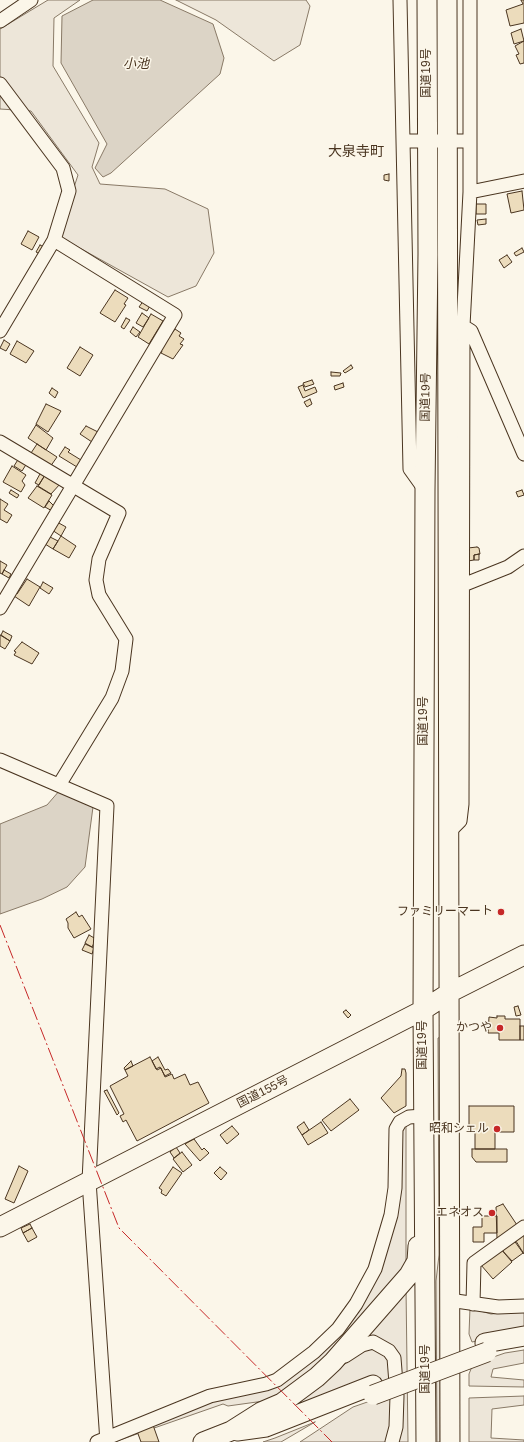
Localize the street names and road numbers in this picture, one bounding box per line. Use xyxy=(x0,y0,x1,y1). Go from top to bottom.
street label: 国道19号 xyxy=(420,48,434,98)
street label: 国道19号 xyxy=(418,372,434,422)
street label: 国道19号 xyxy=(417,696,431,746)
street label: 国道19号 xyxy=(416,1020,430,1070)
street label: 国道155号 xyxy=(235,1073,291,1111)
street label: 国道19号 xyxy=(419,1344,433,1394)

